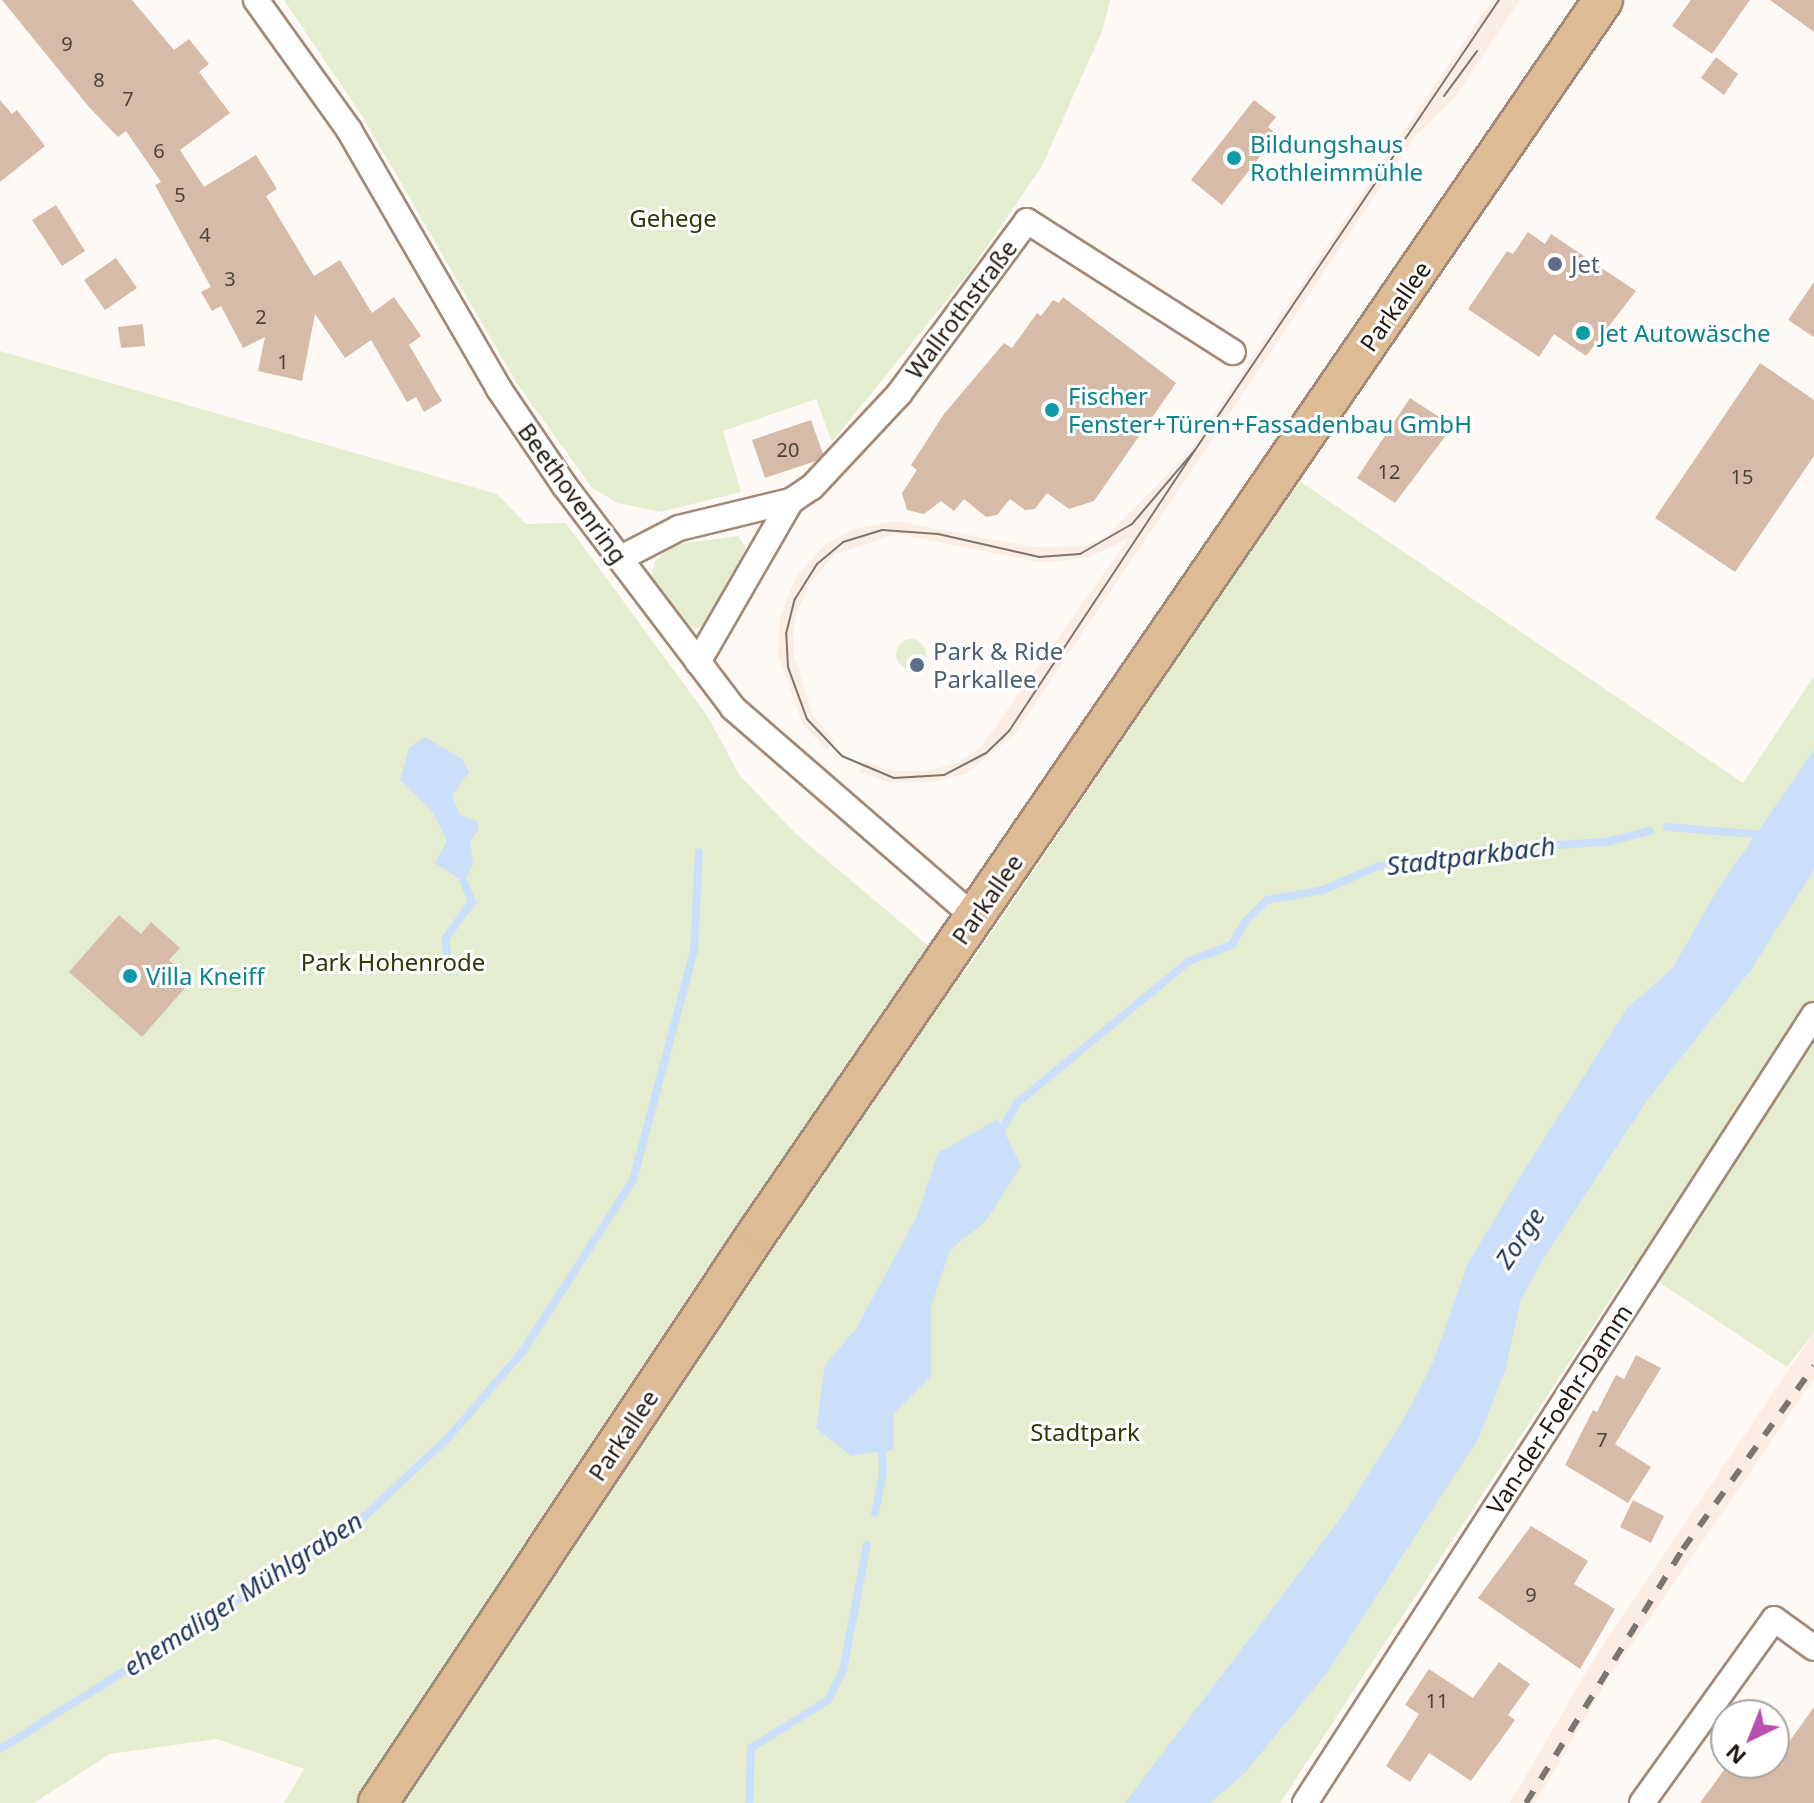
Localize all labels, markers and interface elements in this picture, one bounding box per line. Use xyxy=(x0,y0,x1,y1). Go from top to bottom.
house number: 9 xyxy=(61,31,73,55)
house number: 8 xyxy=(93,67,105,91)
house number: 7 xyxy=(122,86,134,110)
place label: Bildungshaus Rothleimmühle xyxy=(1250,130,1423,186)
house number: 6 xyxy=(153,138,165,162)
marker: Bildungshaus Rothleimmühle xyxy=(1225,149,1243,167)
house number: 5 xyxy=(174,182,186,206)
park label: Gehege xyxy=(629,204,717,232)
house number: 4 xyxy=(199,222,211,246)
street label: Wallrothstraße xyxy=(899,234,1023,384)
place label: Jet xyxy=(1571,250,1600,278)
street label: Parkallee xyxy=(1353,255,1437,357)
marker: Jet xyxy=(1546,255,1564,273)
house number: 3 xyxy=(224,266,236,290)
house number: 2 xyxy=(255,304,267,328)
place label: Jet Autowäsche xyxy=(1599,319,1771,347)
marker: Jet Autowäsche xyxy=(1574,324,1592,342)
house number: 1 xyxy=(277,349,289,373)
place label: Fischer Fenster+Türen+Fassadenbau GmbH xyxy=(1068,382,1472,438)
marker: Fischer Fenster+Türen+Fassadenbau GmbH xyxy=(1043,401,1061,419)
street label: Beethovenring xyxy=(512,417,634,569)
house number: 20 xyxy=(777,437,799,461)
house number: 12 xyxy=(1378,459,1400,483)
house number: 15 xyxy=(1731,464,1753,488)
place label: Park & Ride Parkallee xyxy=(933,637,1063,693)
marker: Park & Ride Parkallee xyxy=(908,656,926,674)
water label: Stadtparkbach xyxy=(1385,830,1557,882)
street label: Parkallee xyxy=(945,848,1029,950)
park label: Park Hohenrode xyxy=(301,948,485,976)
place label: Villa Kneiff xyxy=(146,962,265,990)
marker: Villa Kneiff xyxy=(121,967,139,985)
water label: Zorge xyxy=(1488,1202,1552,1274)
street label: Van-der-Foehr-Damm xyxy=(1480,1299,1638,1519)
street label: Parkallee xyxy=(582,1384,664,1486)
park label: Stadtpark xyxy=(1030,1418,1140,1446)
house number: 7 xyxy=(1596,1427,1608,1451)
water label: ehemaliger Mühlgraben xyxy=(118,1505,368,1683)
house number: 9 xyxy=(1525,1582,1537,1606)
house number: 11 xyxy=(1426,1688,1448,1712)
north arrow xyxy=(1710,1699,1790,1779)
text: N xyxy=(1718,1738,1752,1772)

